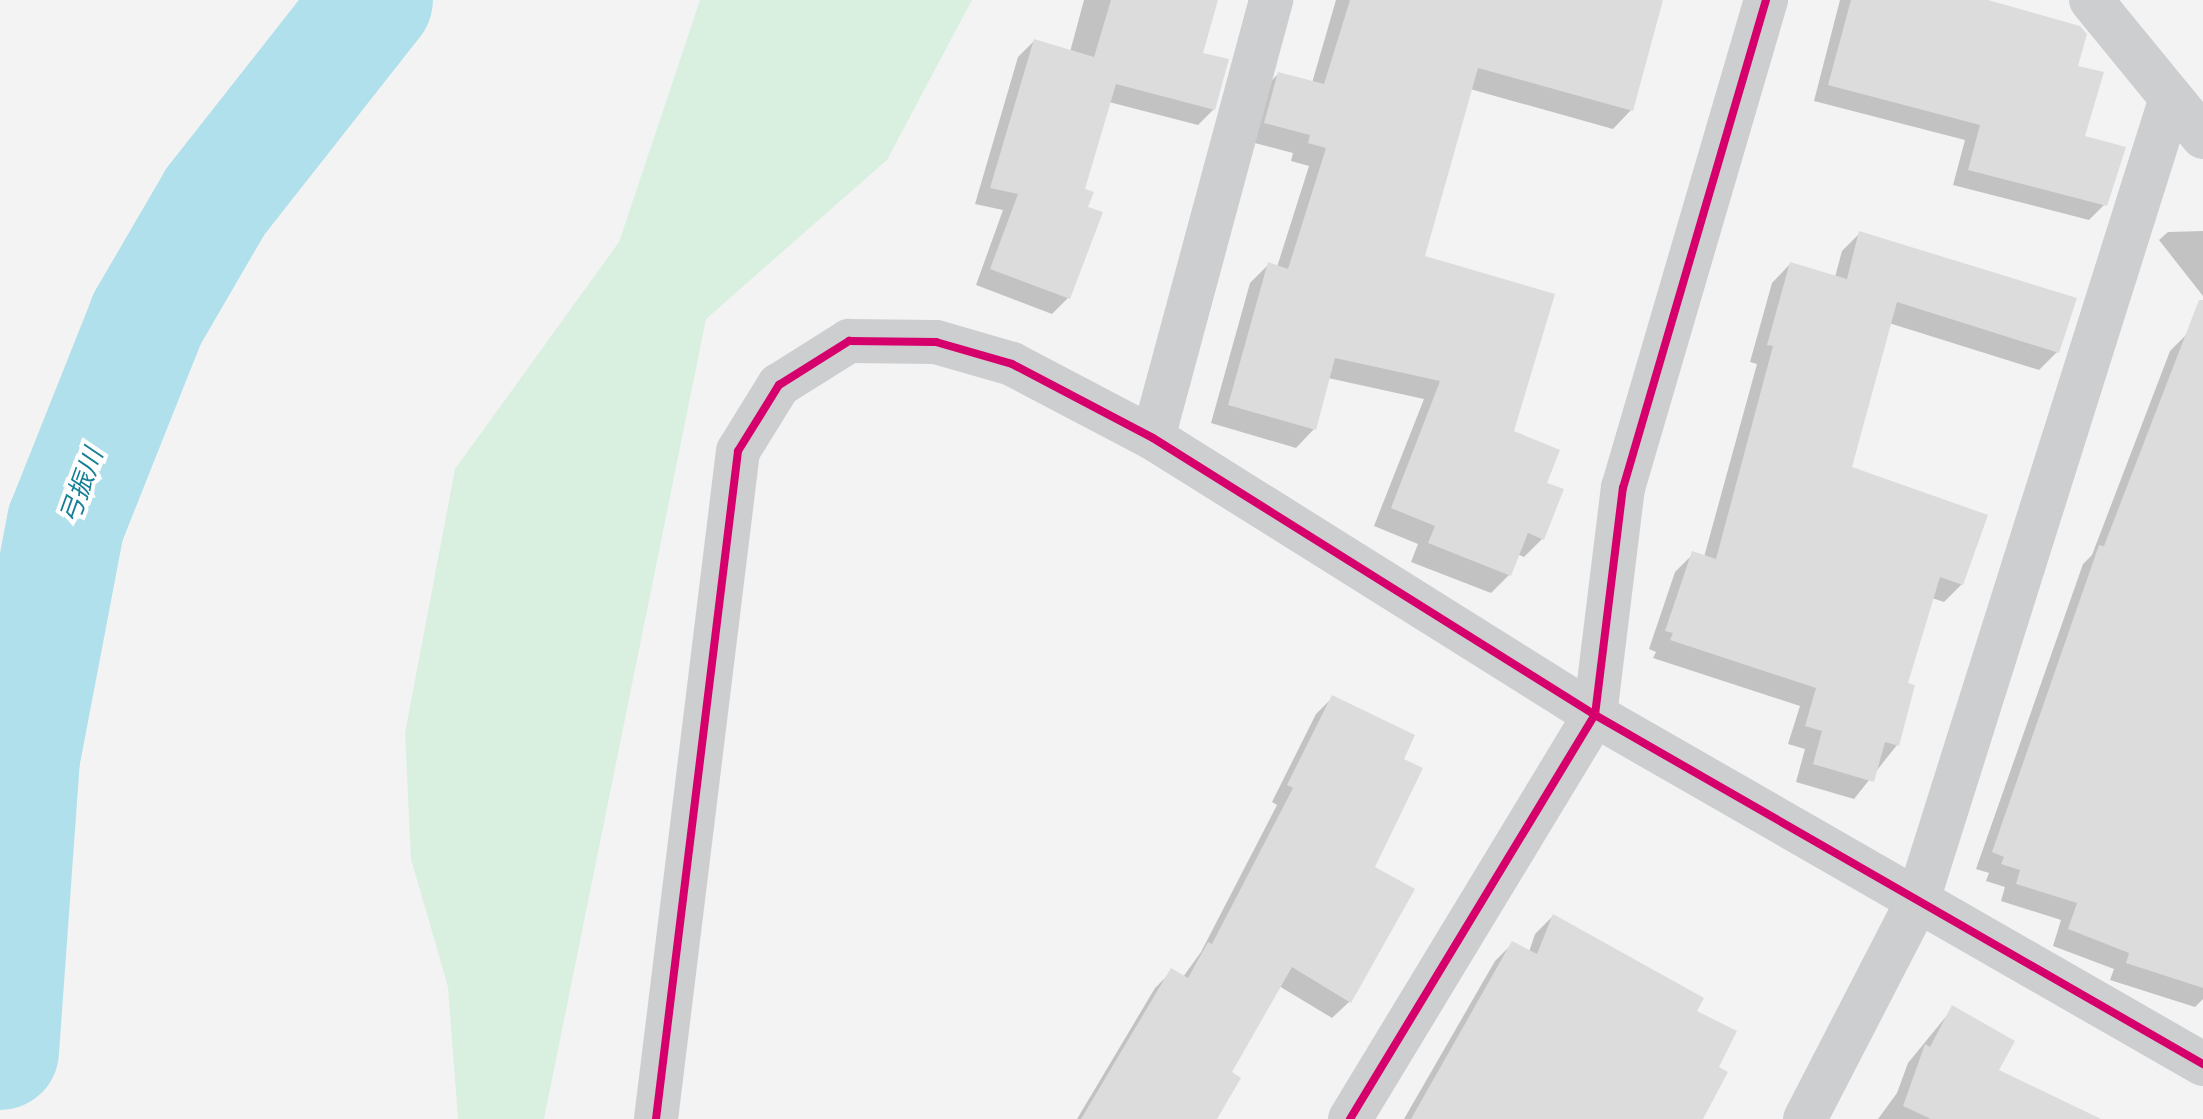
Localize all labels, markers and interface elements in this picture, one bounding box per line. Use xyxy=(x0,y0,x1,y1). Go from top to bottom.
water label: 弓振川 xyxy=(53,444,109,528)

